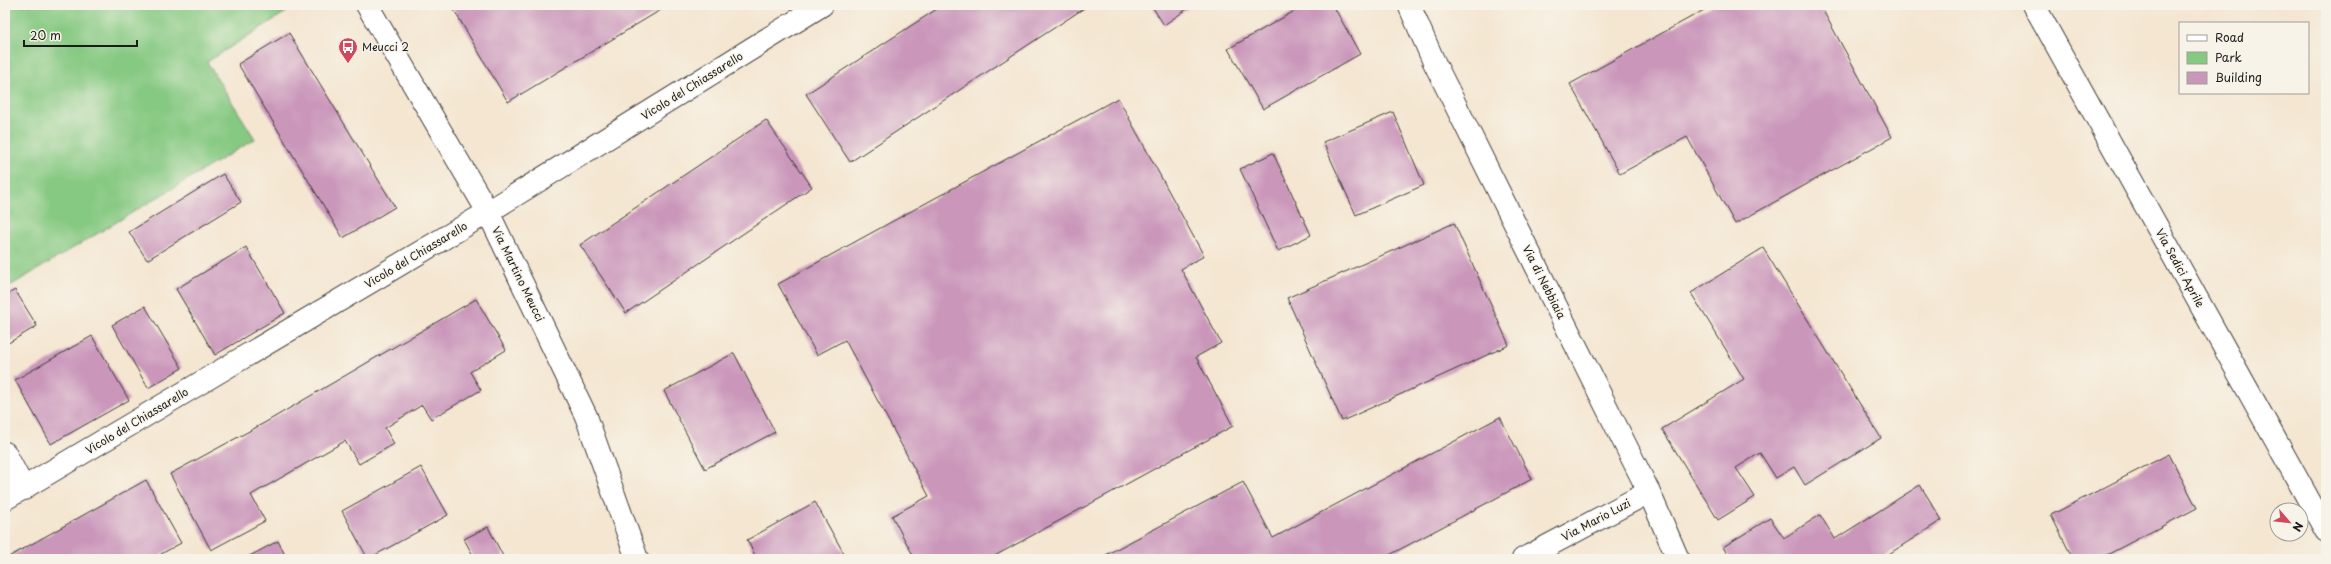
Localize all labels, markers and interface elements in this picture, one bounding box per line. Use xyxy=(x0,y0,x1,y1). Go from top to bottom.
scale bar xyxy=(24,22,137,48)
legend xyxy=(2179,22,2309,94)
text: 20 m xyxy=(30,26,61,44)
text: Road xyxy=(2215,28,2244,46)
bus stop icon: Meucci 2 xyxy=(337,36,359,64)
place label: Meucci 2 xyxy=(362,38,409,55)
street label: Vicolo del Chiassarello xyxy=(637,47,746,124)
text: Park xyxy=(2215,48,2242,66)
text: Building xyxy=(2215,68,2262,86)
street label: Vicolo del Chiassarello xyxy=(361,217,470,292)
street label: Via Martino Meucci xyxy=(488,223,549,324)
street label: Via Sedici Aprile xyxy=(2152,225,2209,310)
street label: Via di Nebbiaia xyxy=(1518,242,1570,322)
street label: Vicolo del Chiassarello xyxy=(82,383,191,458)
street label: Via Mario Luzi xyxy=(1558,494,1633,545)
north arrow xyxy=(2269,502,2309,542)
text: N xyxy=(2289,519,2308,535)

